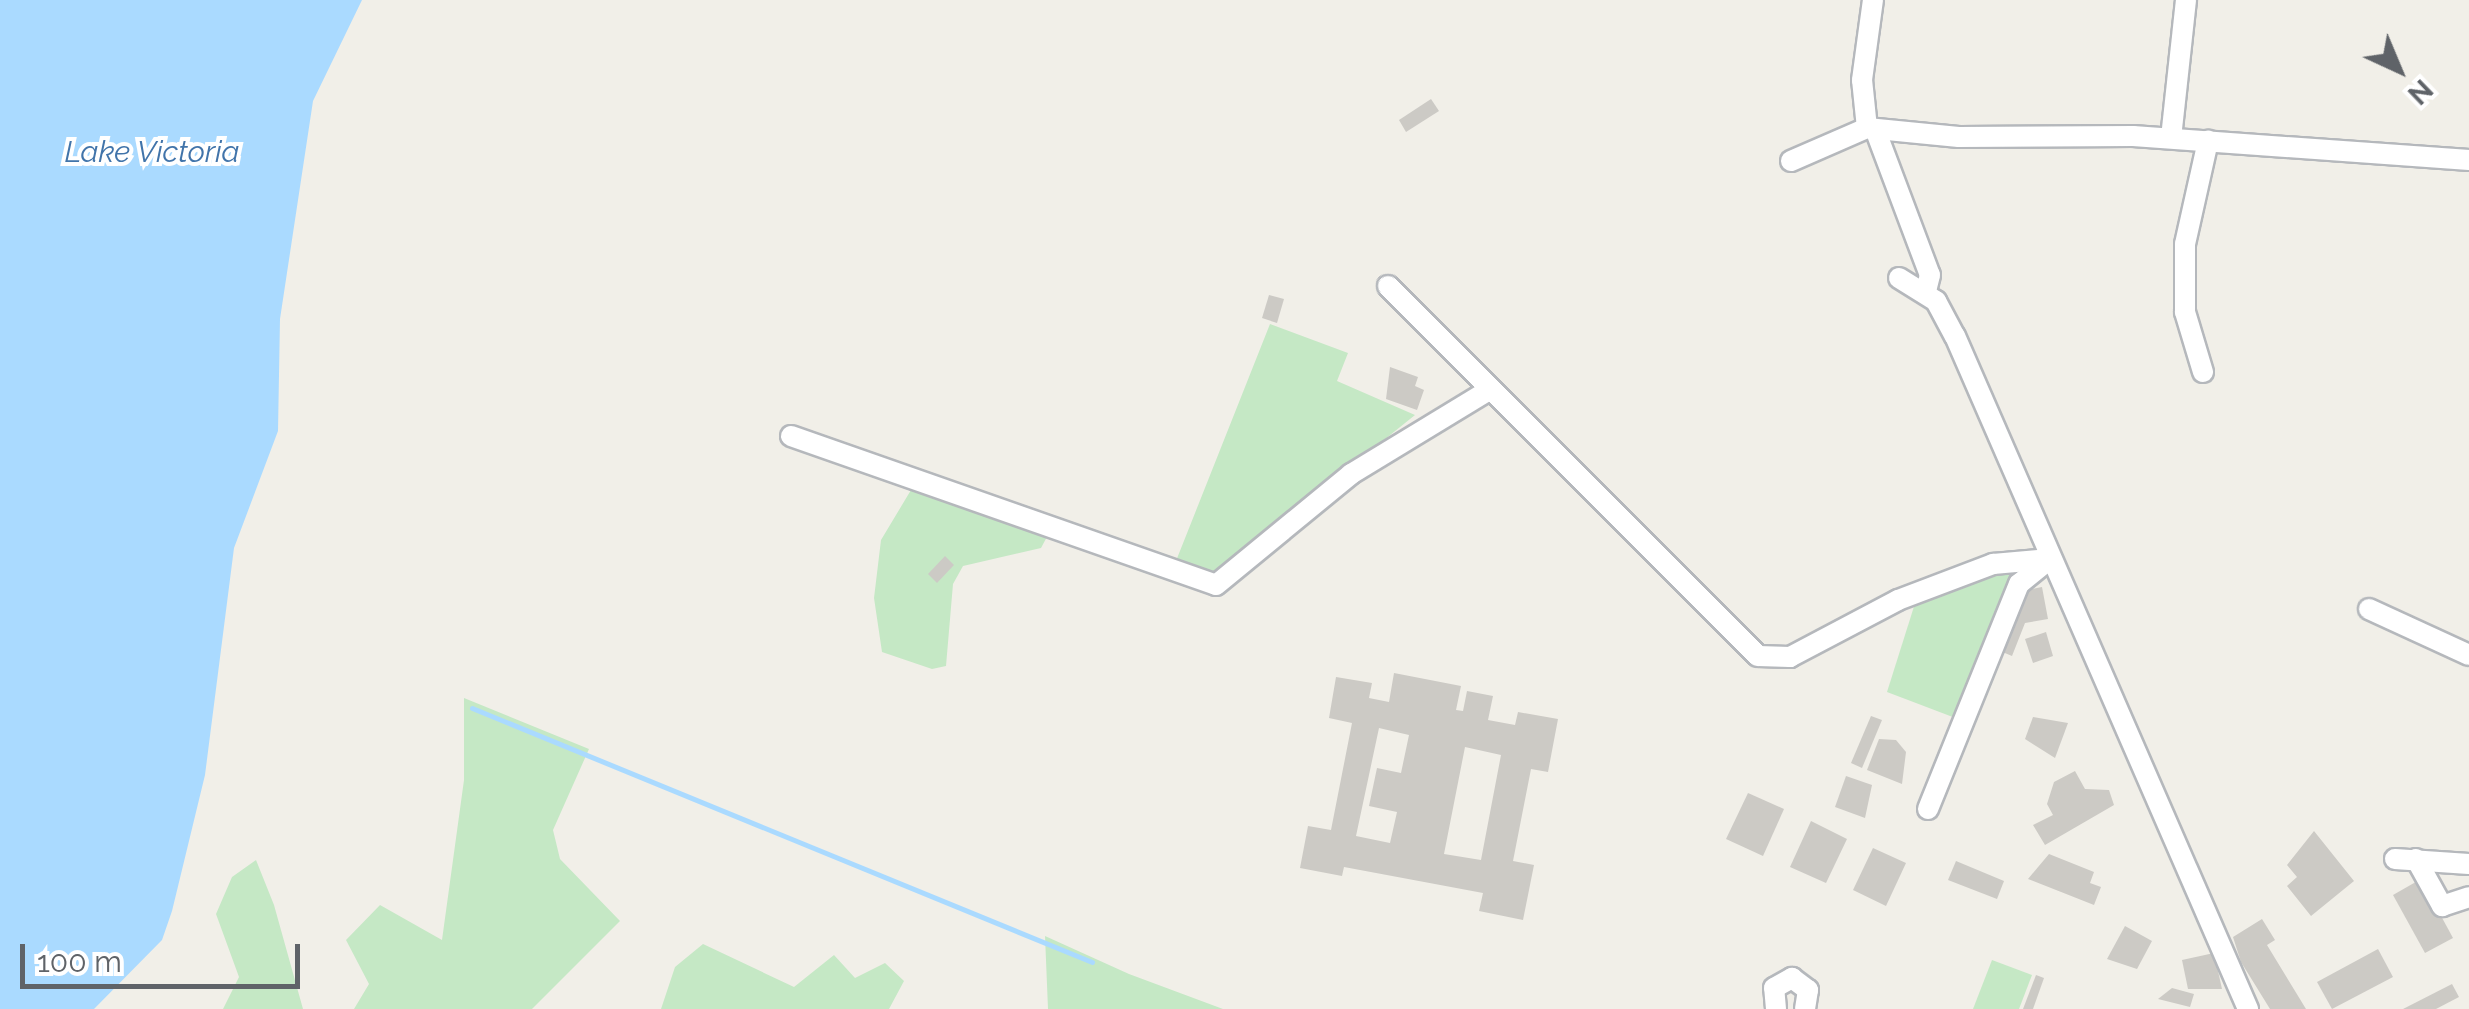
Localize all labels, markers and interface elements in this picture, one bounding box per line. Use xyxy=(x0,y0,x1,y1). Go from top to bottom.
north arrow xyxy=(2349,20,2449,120)
text: N xyxy=(2401,73,2439,111)
water label: Lake Victoria xyxy=(64,134,240,170)
scale bar xyxy=(25,924,305,986)
text: 100 m xyxy=(37,944,122,979)

